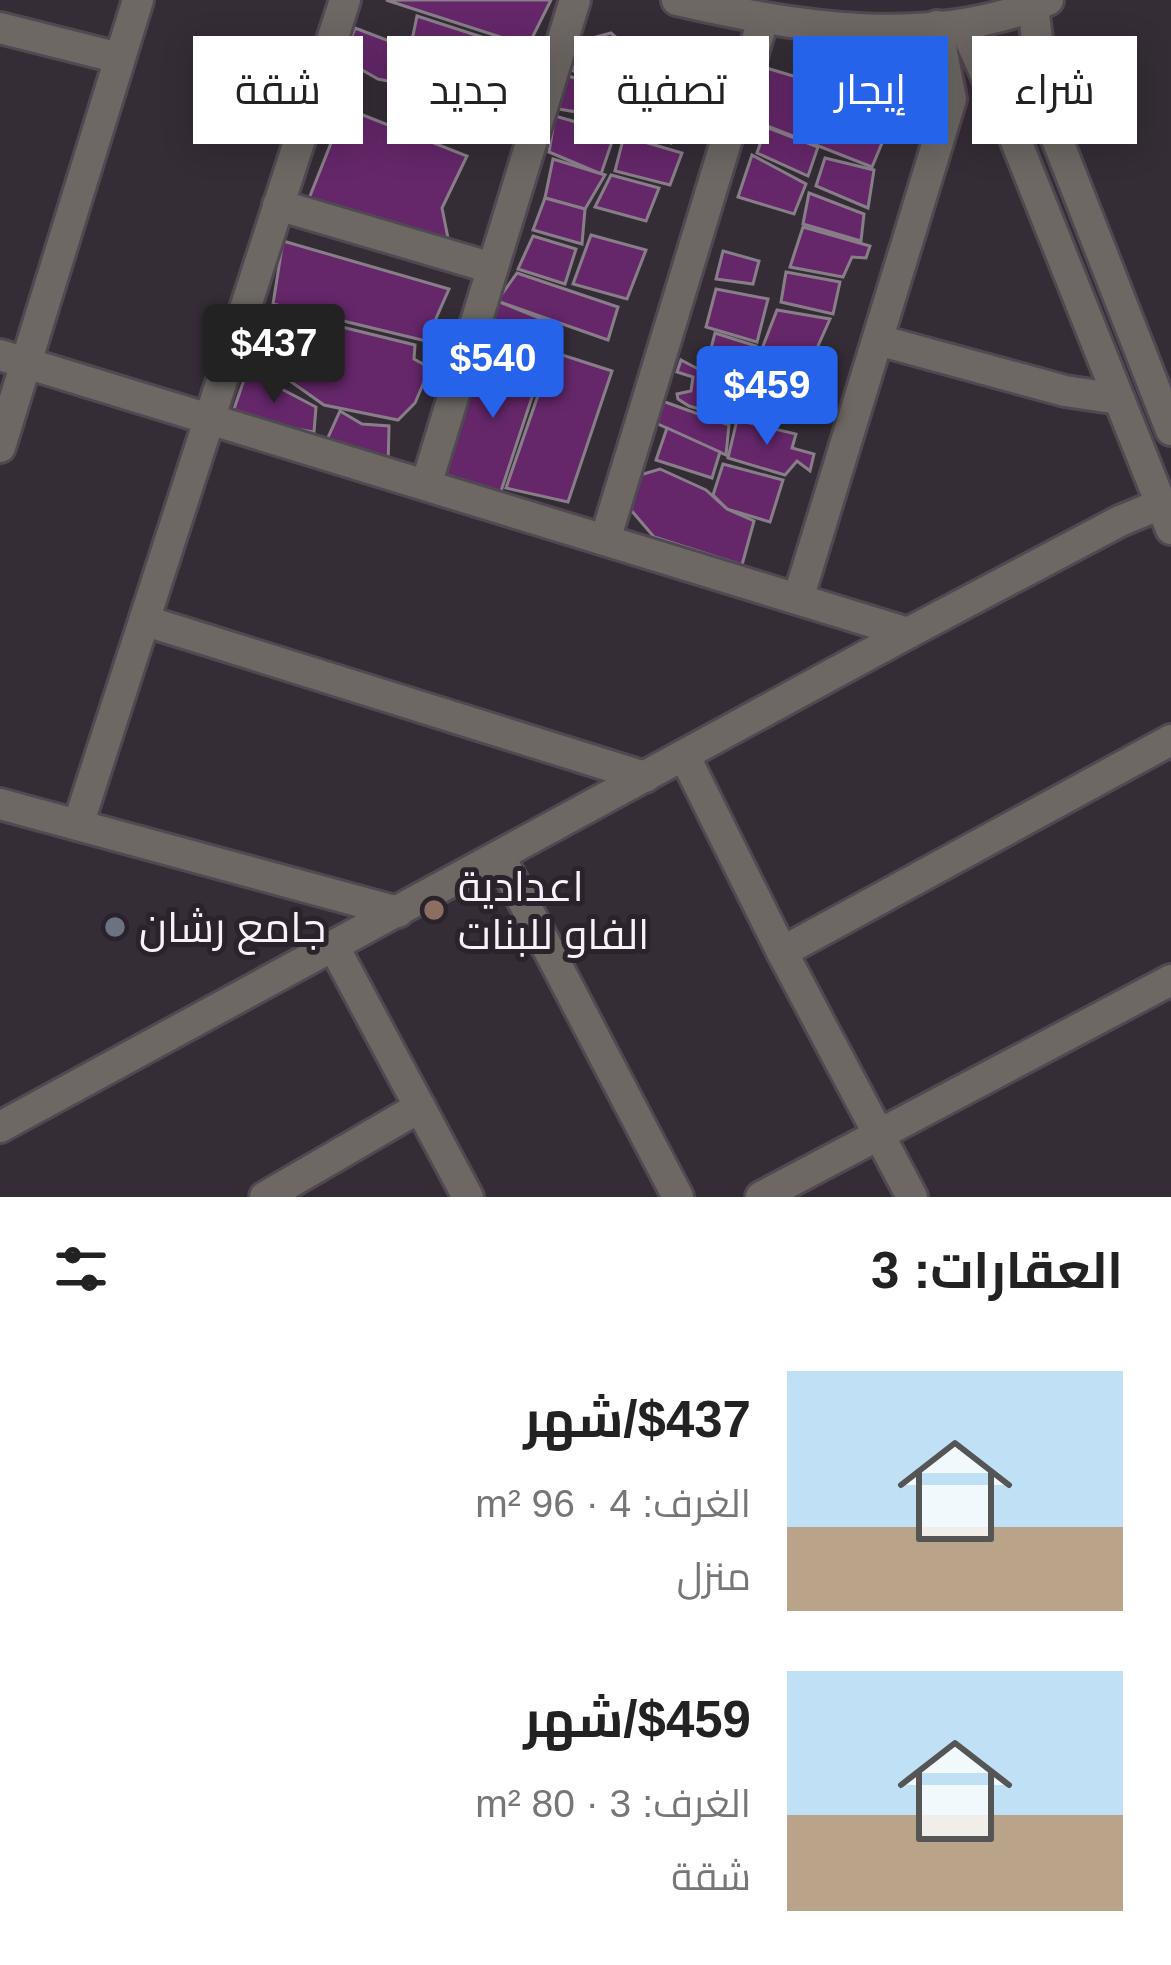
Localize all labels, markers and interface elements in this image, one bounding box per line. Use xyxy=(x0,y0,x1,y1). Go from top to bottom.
chip: شقة xyxy=(193,36,363,144)
chip: جديد xyxy=(387,36,550,144)
chip: تصفية xyxy=(574,36,769,144)
chip: إيجار xyxy=(793,36,948,144)
chip: شراء xyxy=(972,36,1137,144)
pin: $437 xyxy=(203,304,345,406)
pin: $540 xyxy=(422,319,564,421)
text: $437 xyxy=(231,321,317,364)
text: $540 xyxy=(450,336,536,379)
pin: $459 xyxy=(696,346,838,448)
text: $459 xyxy=(724,363,810,406)
place label: اعدادية الفاو للبنات xyxy=(458,863,649,958)
marker: اعدادية الفاو للبنات xyxy=(421,897,447,923)
place label: جامع رشان xyxy=(139,904,326,955)
marker: جامع رشان xyxy=(102,914,128,940)
icon: filters xyxy=(48,1236,114,1302)
text: العقارات: 3 xyxy=(871,1242,1123,1299)
text: $437/شهر xyxy=(524,1391,751,1448)
icon: home xyxy=(883,1419,1027,1563)
text: الغرف: 4 · 96 m² xyxy=(475,1482,751,1525)
text: منزل xyxy=(677,1555,751,1598)
text: $459/شهر xyxy=(524,1691,751,1748)
icon: home xyxy=(883,1719,1027,1863)
text: الغرف: 3 · 80 m² xyxy=(475,1782,751,1825)
text: شقة xyxy=(671,1855,751,1898)

